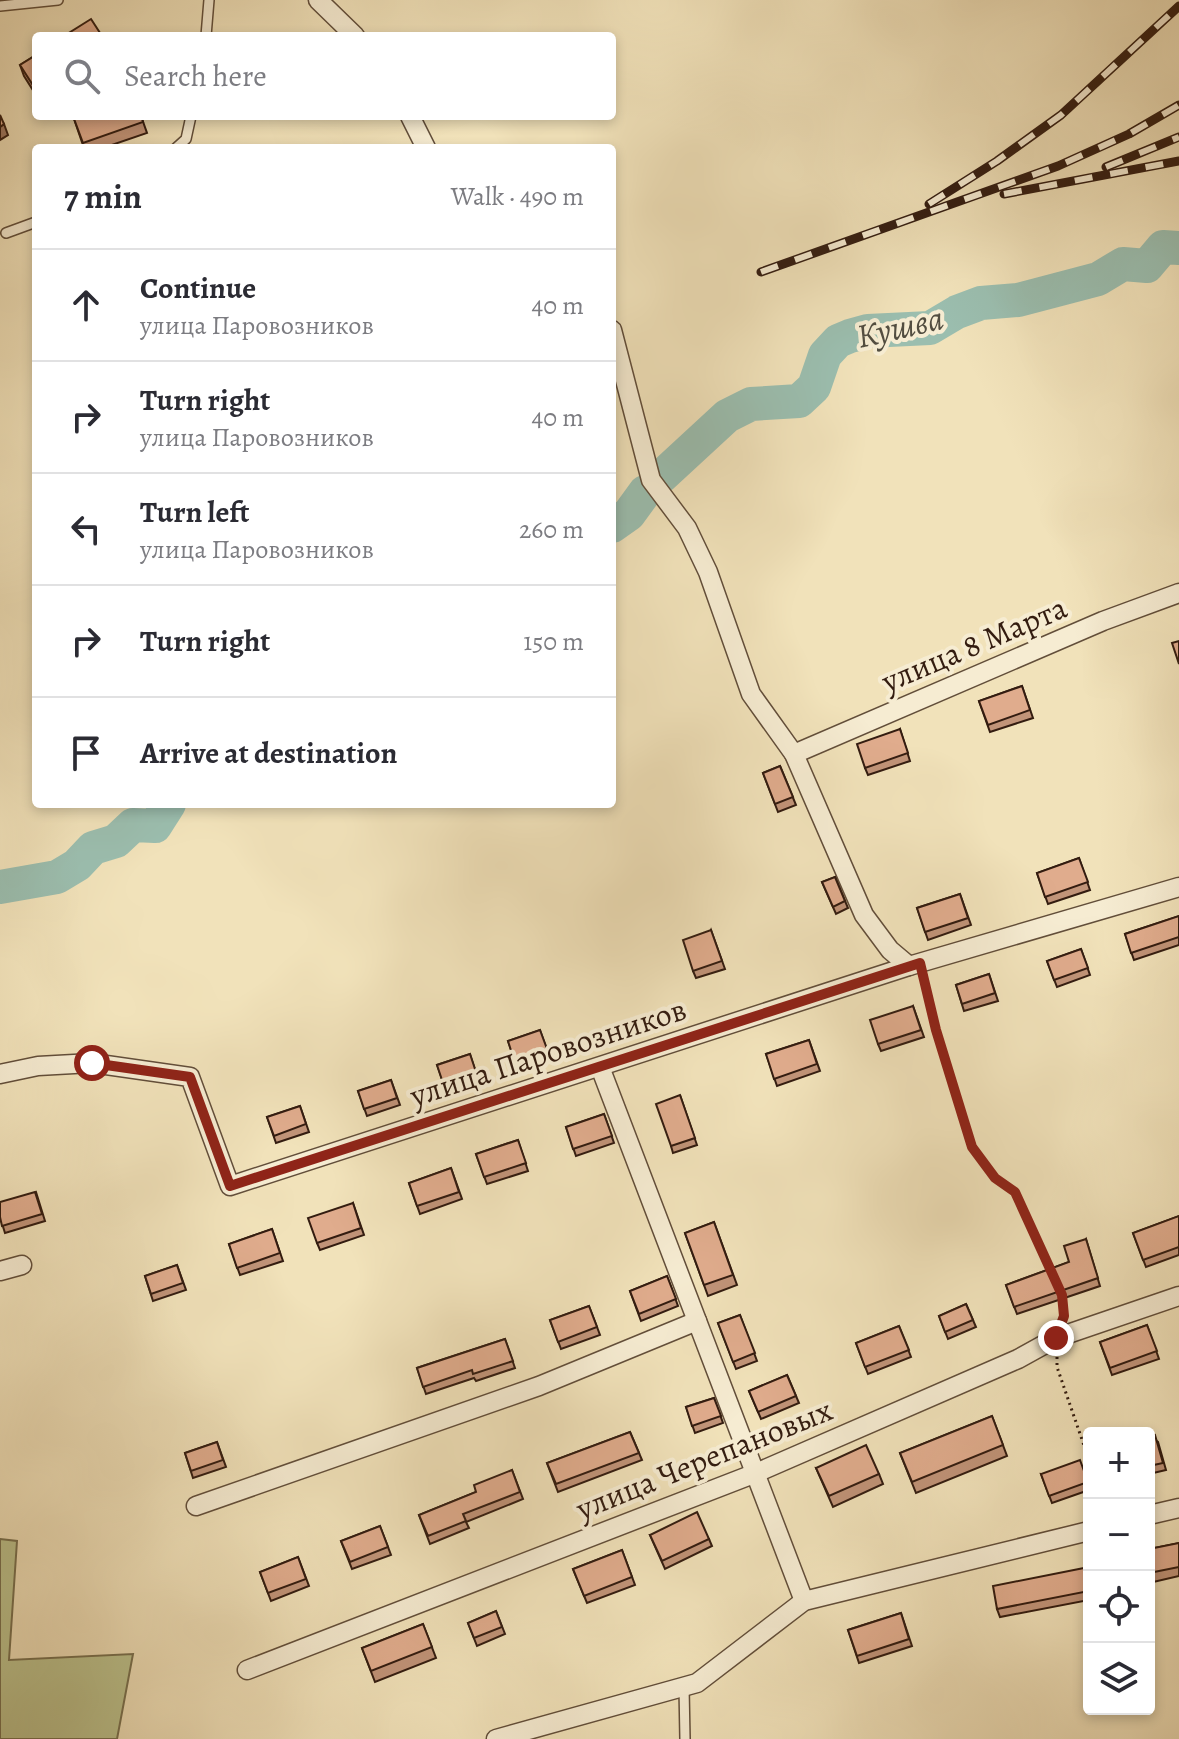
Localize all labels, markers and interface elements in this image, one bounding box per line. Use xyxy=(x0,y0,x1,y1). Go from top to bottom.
search box xyxy=(32,32,616,120)
icon: search xyxy=(60,54,104,98)
text: Search here xyxy=(124,56,267,96)
text: 7 min xyxy=(64,173,142,220)
text: Walk · 490 m xyxy=(451,179,584,214)
text: Continue xyxy=(140,268,256,308)
icon: ahead xyxy=(64,283,108,327)
text: 40 m xyxy=(532,288,584,323)
water label: Кушва xyxy=(852,294,948,360)
text: улица Паровозников xyxy=(140,308,374,343)
text: Turn right xyxy=(140,380,270,420)
icon: right xyxy=(64,395,108,439)
text: 40 m xyxy=(532,400,584,435)
text: улица Паровозников xyxy=(140,420,374,455)
text: Turn left xyxy=(140,492,249,532)
icon: left xyxy=(64,507,108,551)
text: 260 m xyxy=(519,512,584,547)
text: улица Паровозников xyxy=(140,532,374,567)
street label: улица 8 Марта xyxy=(874,585,1074,703)
icon: right xyxy=(64,619,108,663)
text: Turn right xyxy=(140,621,270,661)
text: 150 m xyxy=(523,624,584,659)
icon: arrive xyxy=(64,731,108,775)
text: Arrive at destination xyxy=(140,733,397,773)
street label: улица Паровозников xyxy=(403,987,692,1118)
route start xyxy=(74,1045,110,1081)
route end xyxy=(1038,1320,1074,1356)
street label: улица Черепановых xyxy=(568,1387,839,1531)
map controls xyxy=(1083,1427,1155,1715)
button: + xyxy=(1083,1427,1155,1499)
button: − xyxy=(1083,1499,1155,1571)
button: locate xyxy=(1083,1571,1155,1643)
button: layers xyxy=(1083,1643,1155,1715)

